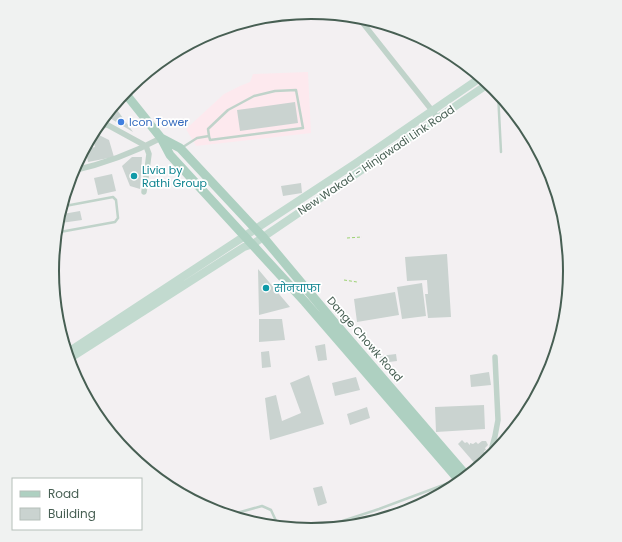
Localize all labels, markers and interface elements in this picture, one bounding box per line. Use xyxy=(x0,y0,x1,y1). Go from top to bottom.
street label: New Wakad - Hinjawadi Link Road xyxy=(294,101,458,219)
place label: Icon Tower xyxy=(129,114,188,130)
marker: Icon Tower xyxy=(116,117,126,127)
place label: Livia by Rathi Group xyxy=(142,162,207,191)
marker: Livia by Rathi Group xyxy=(129,171,139,181)
place label: सोनचाफा xyxy=(273,280,321,296)
marker: सोनचाफा xyxy=(261,283,271,293)
street label: Dange Chowk Road xyxy=(323,293,407,385)
legend xyxy=(12,478,142,530)
text: Road xyxy=(48,485,79,502)
text: Building xyxy=(48,505,96,522)

